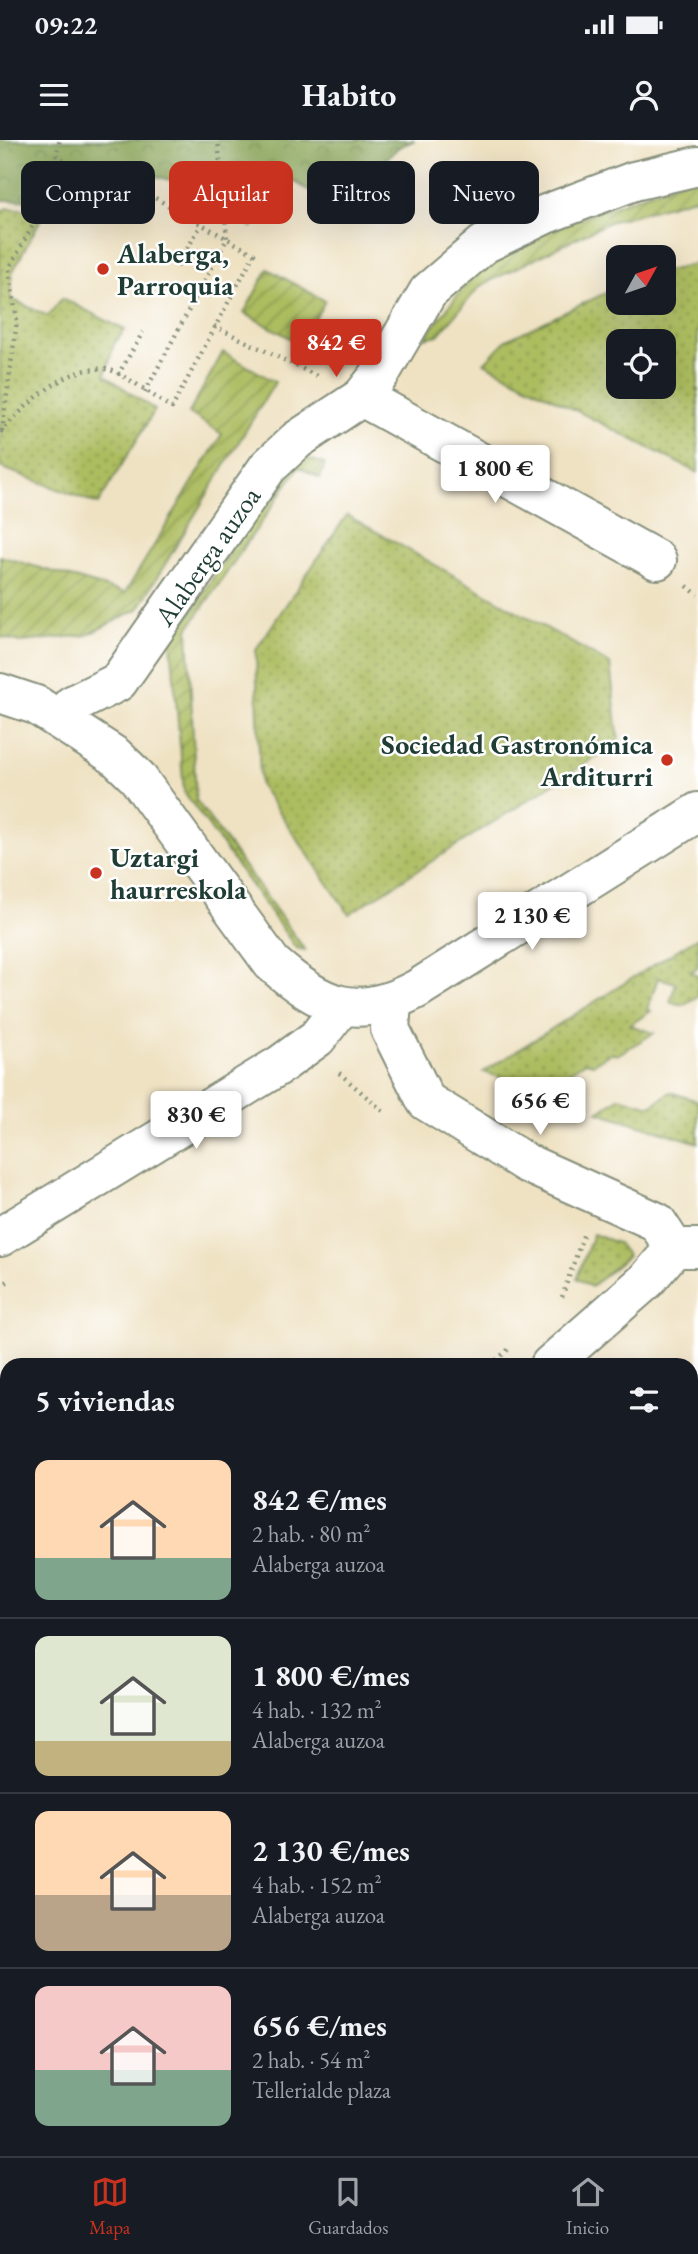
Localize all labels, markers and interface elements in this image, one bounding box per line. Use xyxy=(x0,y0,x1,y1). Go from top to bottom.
text: 09:22 xyxy=(35,8,97,42)
text: Habito xyxy=(302,74,396,116)
icon: menu xyxy=(35,76,73,114)
icon: person xyxy=(625,76,663,114)
chip: Comprar xyxy=(21,161,155,224)
chip: Alquilar xyxy=(169,161,293,224)
chip: Filtros xyxy=(307,161,415,224)
chip: Nuevo xyxy=(429,161,539,224)
place label: Alaberga, Parroquia xyxy=(116,235,234,303)
north arrow xyxy=(606,245,676,315)
map controls xyxy=(606,245,676,399)
marker: Alaberga, Parroquia xyxy=(95,261,111,277)
pin: 842 € xyxy=(287,320,385,379)
text: 842 € xyxy=(307,327,365,357)
button: locate xyxy=(606,329,676,399)
pin: 1 800 € xyxy=(430,446,560,505)
text: 1 800 € xyxy=(457,453,533,483)
street label: Alaberga auzoa xyxy=(145,479,269,633)
place label: Sociedad Gastronómica Arditurri xyxy=(381,726,654,794)
marker: Sociedad Gastronómica Arditurri xyxy=(659,752,675,768)
place label: Uztargi haurreskola xyxy=(110,839,247,907)
marker: Uztargi haurreskola xyxy=(88,865,104,881)
pin: 2 130 € xyxy=(467,892,597,952)
text: 2 130 € xyxy=(494,900,570,930)
pin: 656 € xyxy=(491,1077,589,1137)
text: 656 € xyxy=(511,1085,569,1115)
pin: 830 € xyxy=(147,1091,245,1151)
text: 830 € xyxy=(167,1099,225,1129)
text: 5 viviendas xyxy=(35,1381,175,1420)
icon: filters xyxy=(625,1381,663,1419)
text: 842 €/mes xyxy=(252,1480,387,1519)
icon: home xyxy=(91,1488,175,1572)
text: 2 hab. · 80 m² xyxy=(252,1519,371,1549)
text: Alaberga auzoa xyxy=(252,1549,385,1579)
text: 1 800 €/mes xyxy=(252,1656,410,1695)
icon: home xyxy=(91,1664,175,1748)
text: 4 hab. · 132 m² xyxy=(252,1695,382,1725)
text: Alaberga auzoa xyxy=(252,1725,385,1755)
text: 2 130 €/mes xyxy=(252,1831,410,1870)
icon: home xyxy=(91,1839,175,1923)
text: 4 hab. · 152 m² xyxy=(252,1870,382,1900)
text: Alaberga auzoa xyxy=(252,1900,385,1930)
text: 656 €/mes xyxy=(252,2006,387,2045)
icon: home xyxy=(91,2014,175,2098)
text: 2 hab. · 54 m² xyxy=(252,2045,371,2075)
text: Tellerialde plaza xyxy=(252,2075,391,2105)
tab: Mapa xyxy=(89,2173,130,2240)
tab: Guardados xyxy=(308,2173,388,2240)
tab: Inicio xyxy=(566,2173,609,2240)

